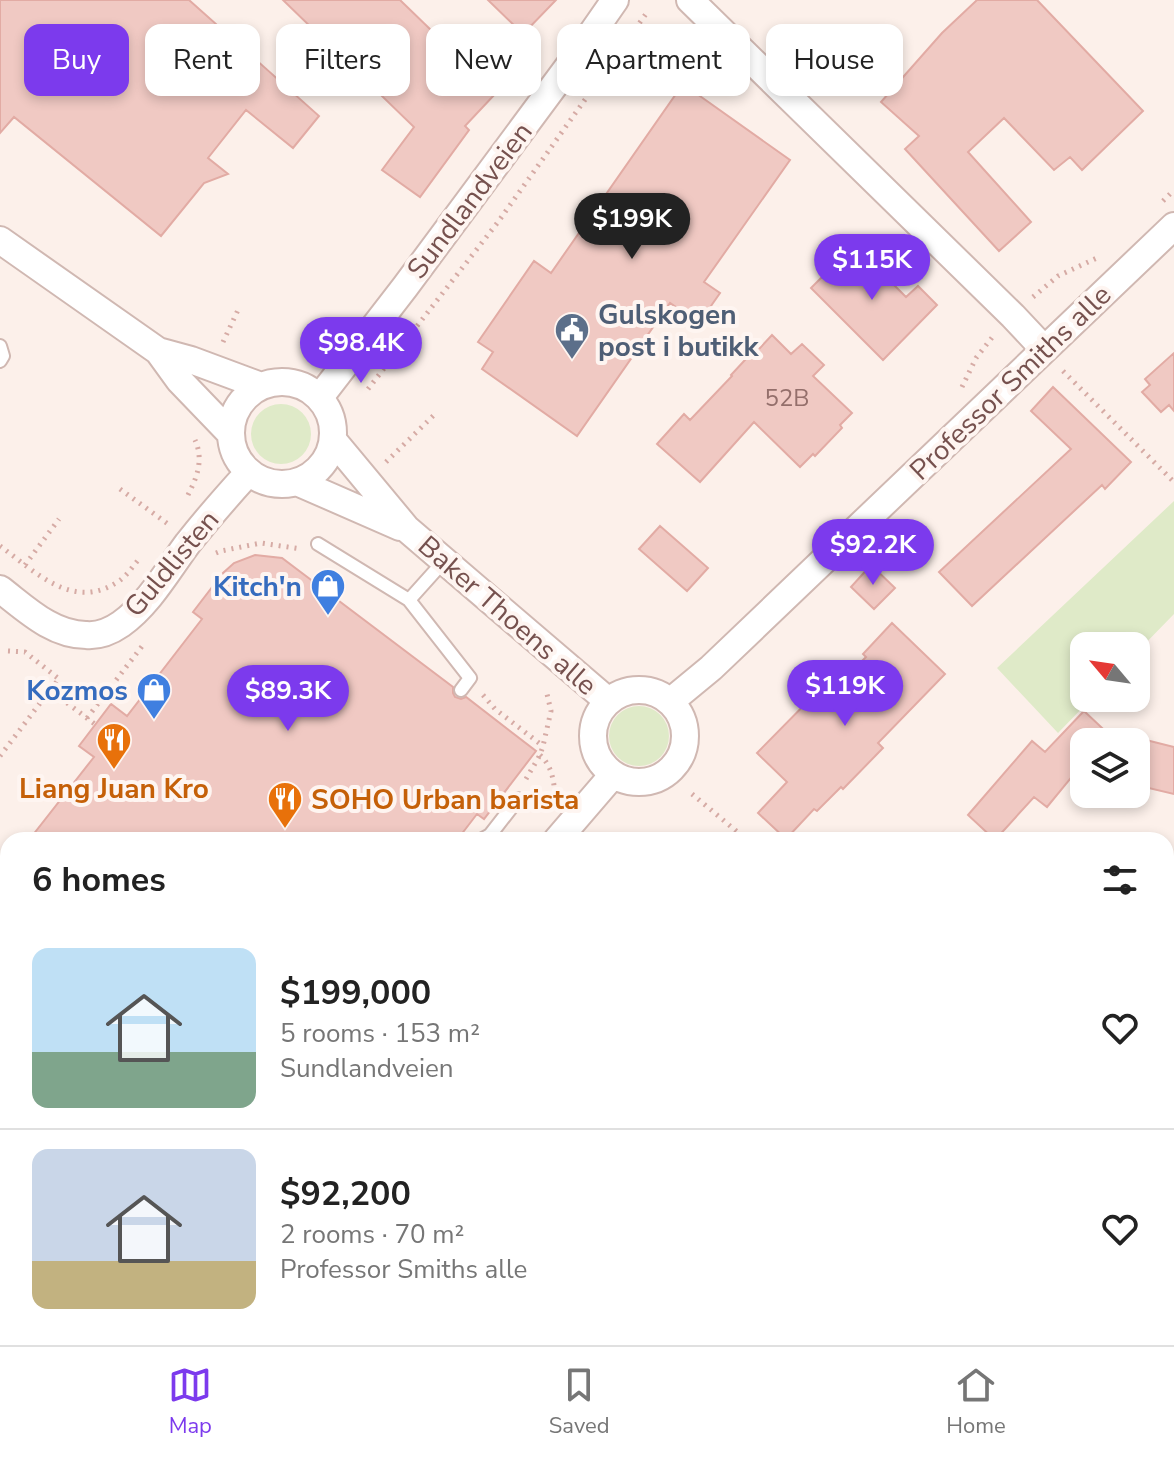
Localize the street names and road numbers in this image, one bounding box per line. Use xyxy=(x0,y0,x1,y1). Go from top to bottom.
street label: Sundlandveien xyxy=(398,115,541,287)
street label: Professor Smiths alle xyxy=(902,276,1120,489)
street label: Guldlisten xyxy=(116,502,228,625)
street label: Baker Thoens alle xyxy=(410,527,605,704)

